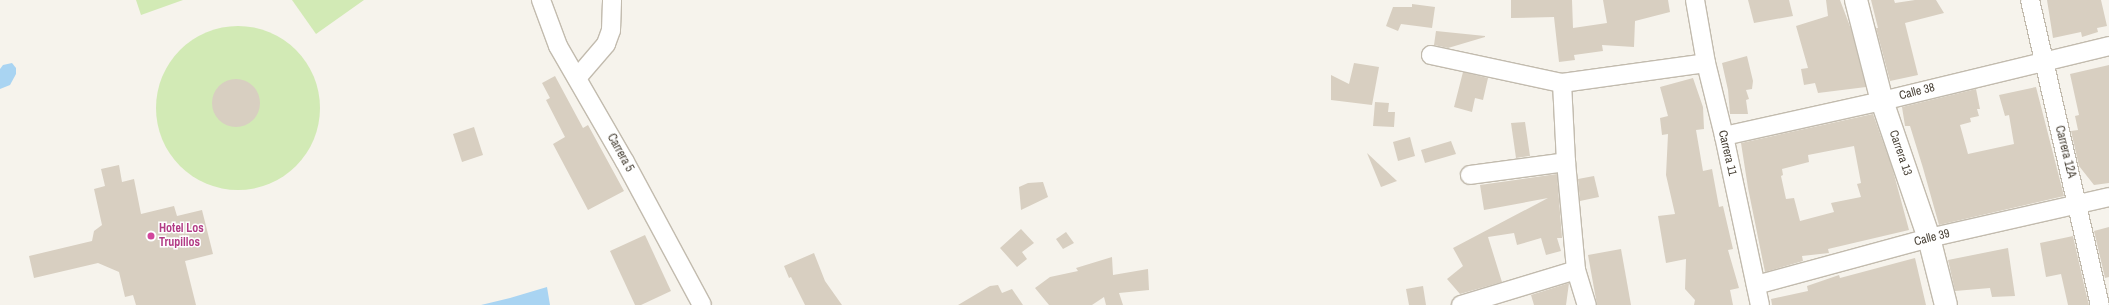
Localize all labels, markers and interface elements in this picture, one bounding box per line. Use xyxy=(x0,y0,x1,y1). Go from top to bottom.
street label: Calle 38 xyxy=(1898,81,1936,103)
street label: Carrera 12A xyxy=(2052,124,2078,180)
street label: Carrera 13 xyxy=(1886,128,1914,178)
street label: Carrera 11 xyxy=(1715,129,1739,177)
street label: Carrera 5 xyxy=(604,131,636,175)
place label: Hotel Los Trupillos xyxy=(159,222,204,250)
street label: Calle 39 xyxy=(1913,227,1951,249)
marker: Hotel Los Trupillos xyxy=(146,231,156,241)

